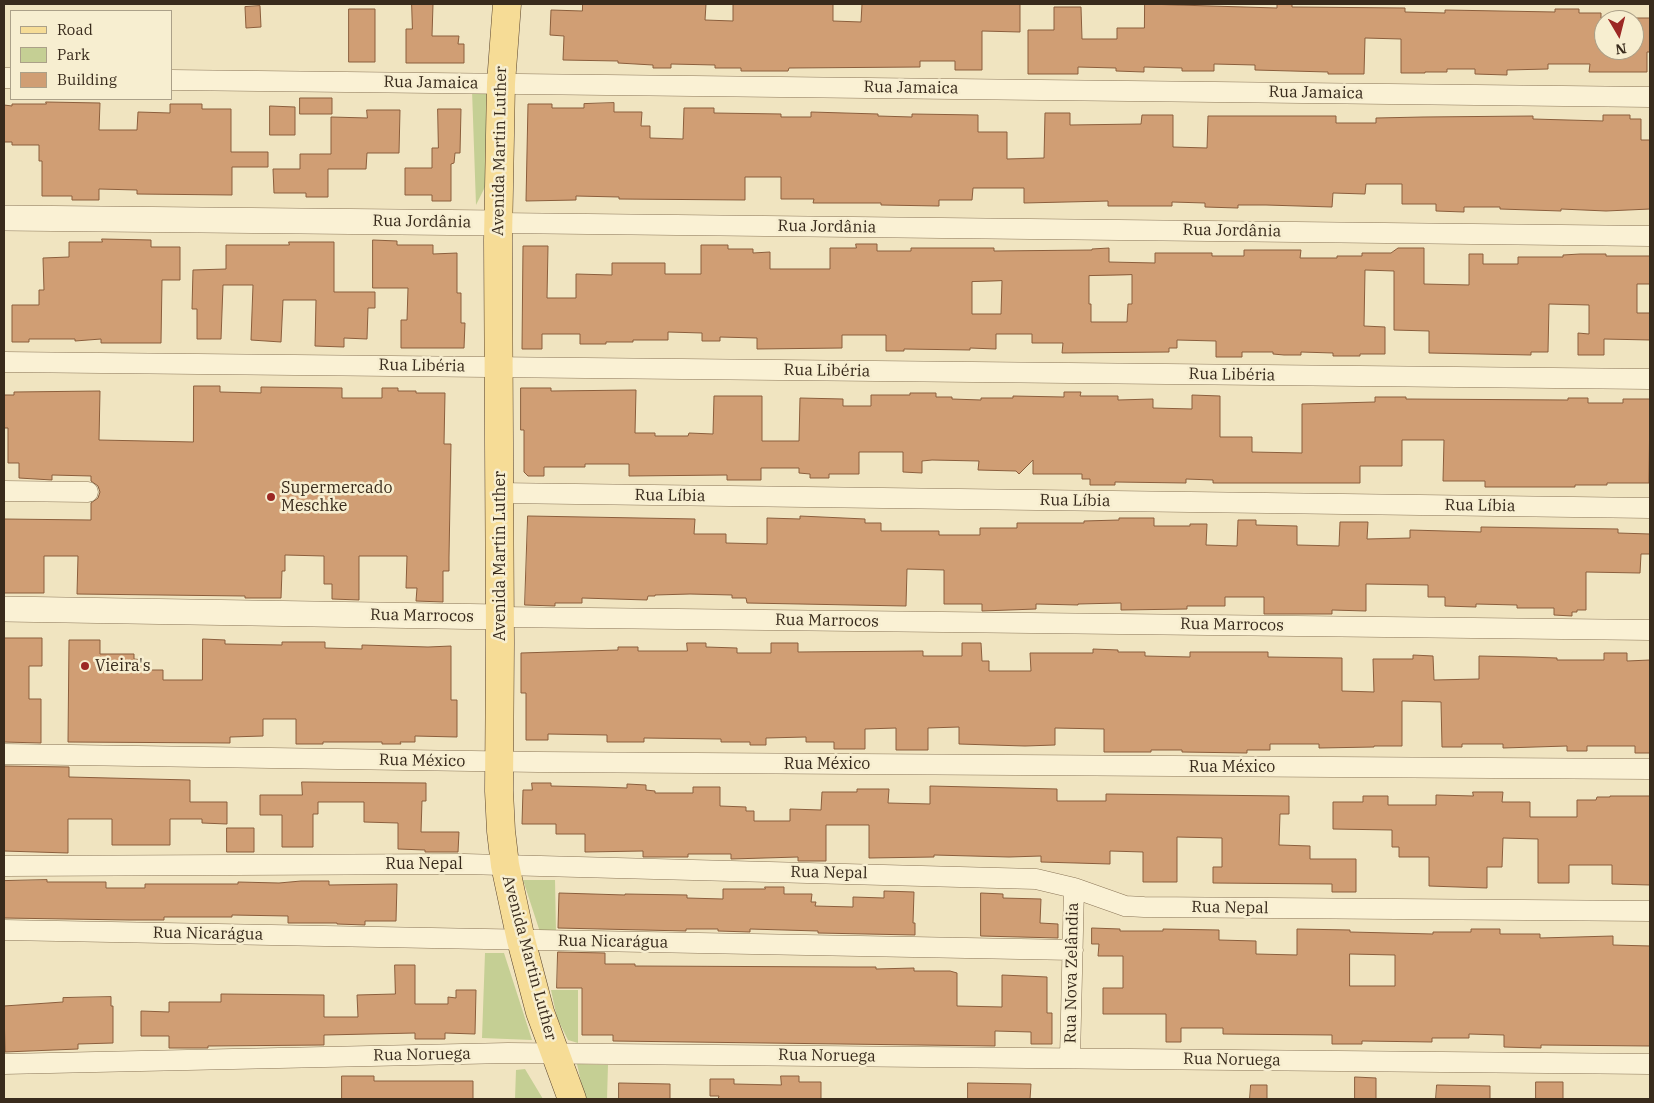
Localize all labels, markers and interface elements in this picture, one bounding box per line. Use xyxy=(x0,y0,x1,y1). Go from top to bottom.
legend xyxy=(10,10,172,100)
north arrow xyxy=(1594,10,1644,60)
text: Road xyxy=(57,20,93,39)
text: N xyxy=(1614,39,1628,59)
text: Park xyxy=(57,45,90,64)
street label: Avenida Martin Luther xyxy=(489,66,511,236)
text: Building xyxy=(57,70,117,89)
street label: Rua Jamaica xyxy=(383,73,479,93)
street label: Rua Jamaica xyxy=(863,78,959,98)
street label: Rua Jamaica xyxy=(1268,83,1364,103)
street label: Rua Jordânia xyxy=(372,212,472,232)
street label: Rua Jordânia xyxy=(777,217,877,237)
street label: Rua Jordânia xyxy=(1182,221,1282,241)
street label: Rua Libéria xyxy=(378,356,466,376)
street label: Rua Libéria xyxy=(783,361,871,381)
street label: Rua Libéria xyxy=(1188,365,1276,385)
street label: Avenida Martin Luther xyxy=(490,471,510,641)
place label: Supermercado Meschke xyxy=(281,478,393,516)
street label: Rua Líbia xyxy=(634,486,706,506)
marker: Supermercado Meschke xyxy=(265,491,277,503)
street label: Rua Líbia xyxy=(1039,491,1111,511)
street label: Rua Líbia xyxy=(1444,496,1516,516)
street label: Rua Marrocos xyxy=(370,605,474,627)
street label: Rua Marrocos xyxy=(775,610,879,632)
street label: Rua Marrocos xyxy=(1180,614,1284,636)
place label: Vieira's xyxy=(95,656,151,676)
marker: Vieira's xyxy=(79,660,91,672)
street label: Rua México xyxy=(379,751,465,771)
street label: Rua México xyxy=(784,754,870,774)
street label: Rua México xyxy=(1189,757,1275,777)
street label: Rua Nepal xyxy=(385,854,463,874)
street label: Rua Nepal xyxy=(790,863,868,883)
street label: Avenida Martin Luther xyxy=(498,873,560,1043)
street label: Rua Nepal xyxy=(1191,898,1269,918)
street label: Rua Nova Zelândia xyxy=(1061,902,1083,1044)
street label: Rua Nicarágua xyxy=(153,923,263,945)
street label: Rua Nicarágua xyxy=(558,931,668,953)
street label: Rua Noruega xyxy=(373,1045,471,1065)
street label: Rua Noruega xyxy=(778,1046,876,1066)
street label: Rua Noruega xyxy=(1183,1050,1281,1070)

